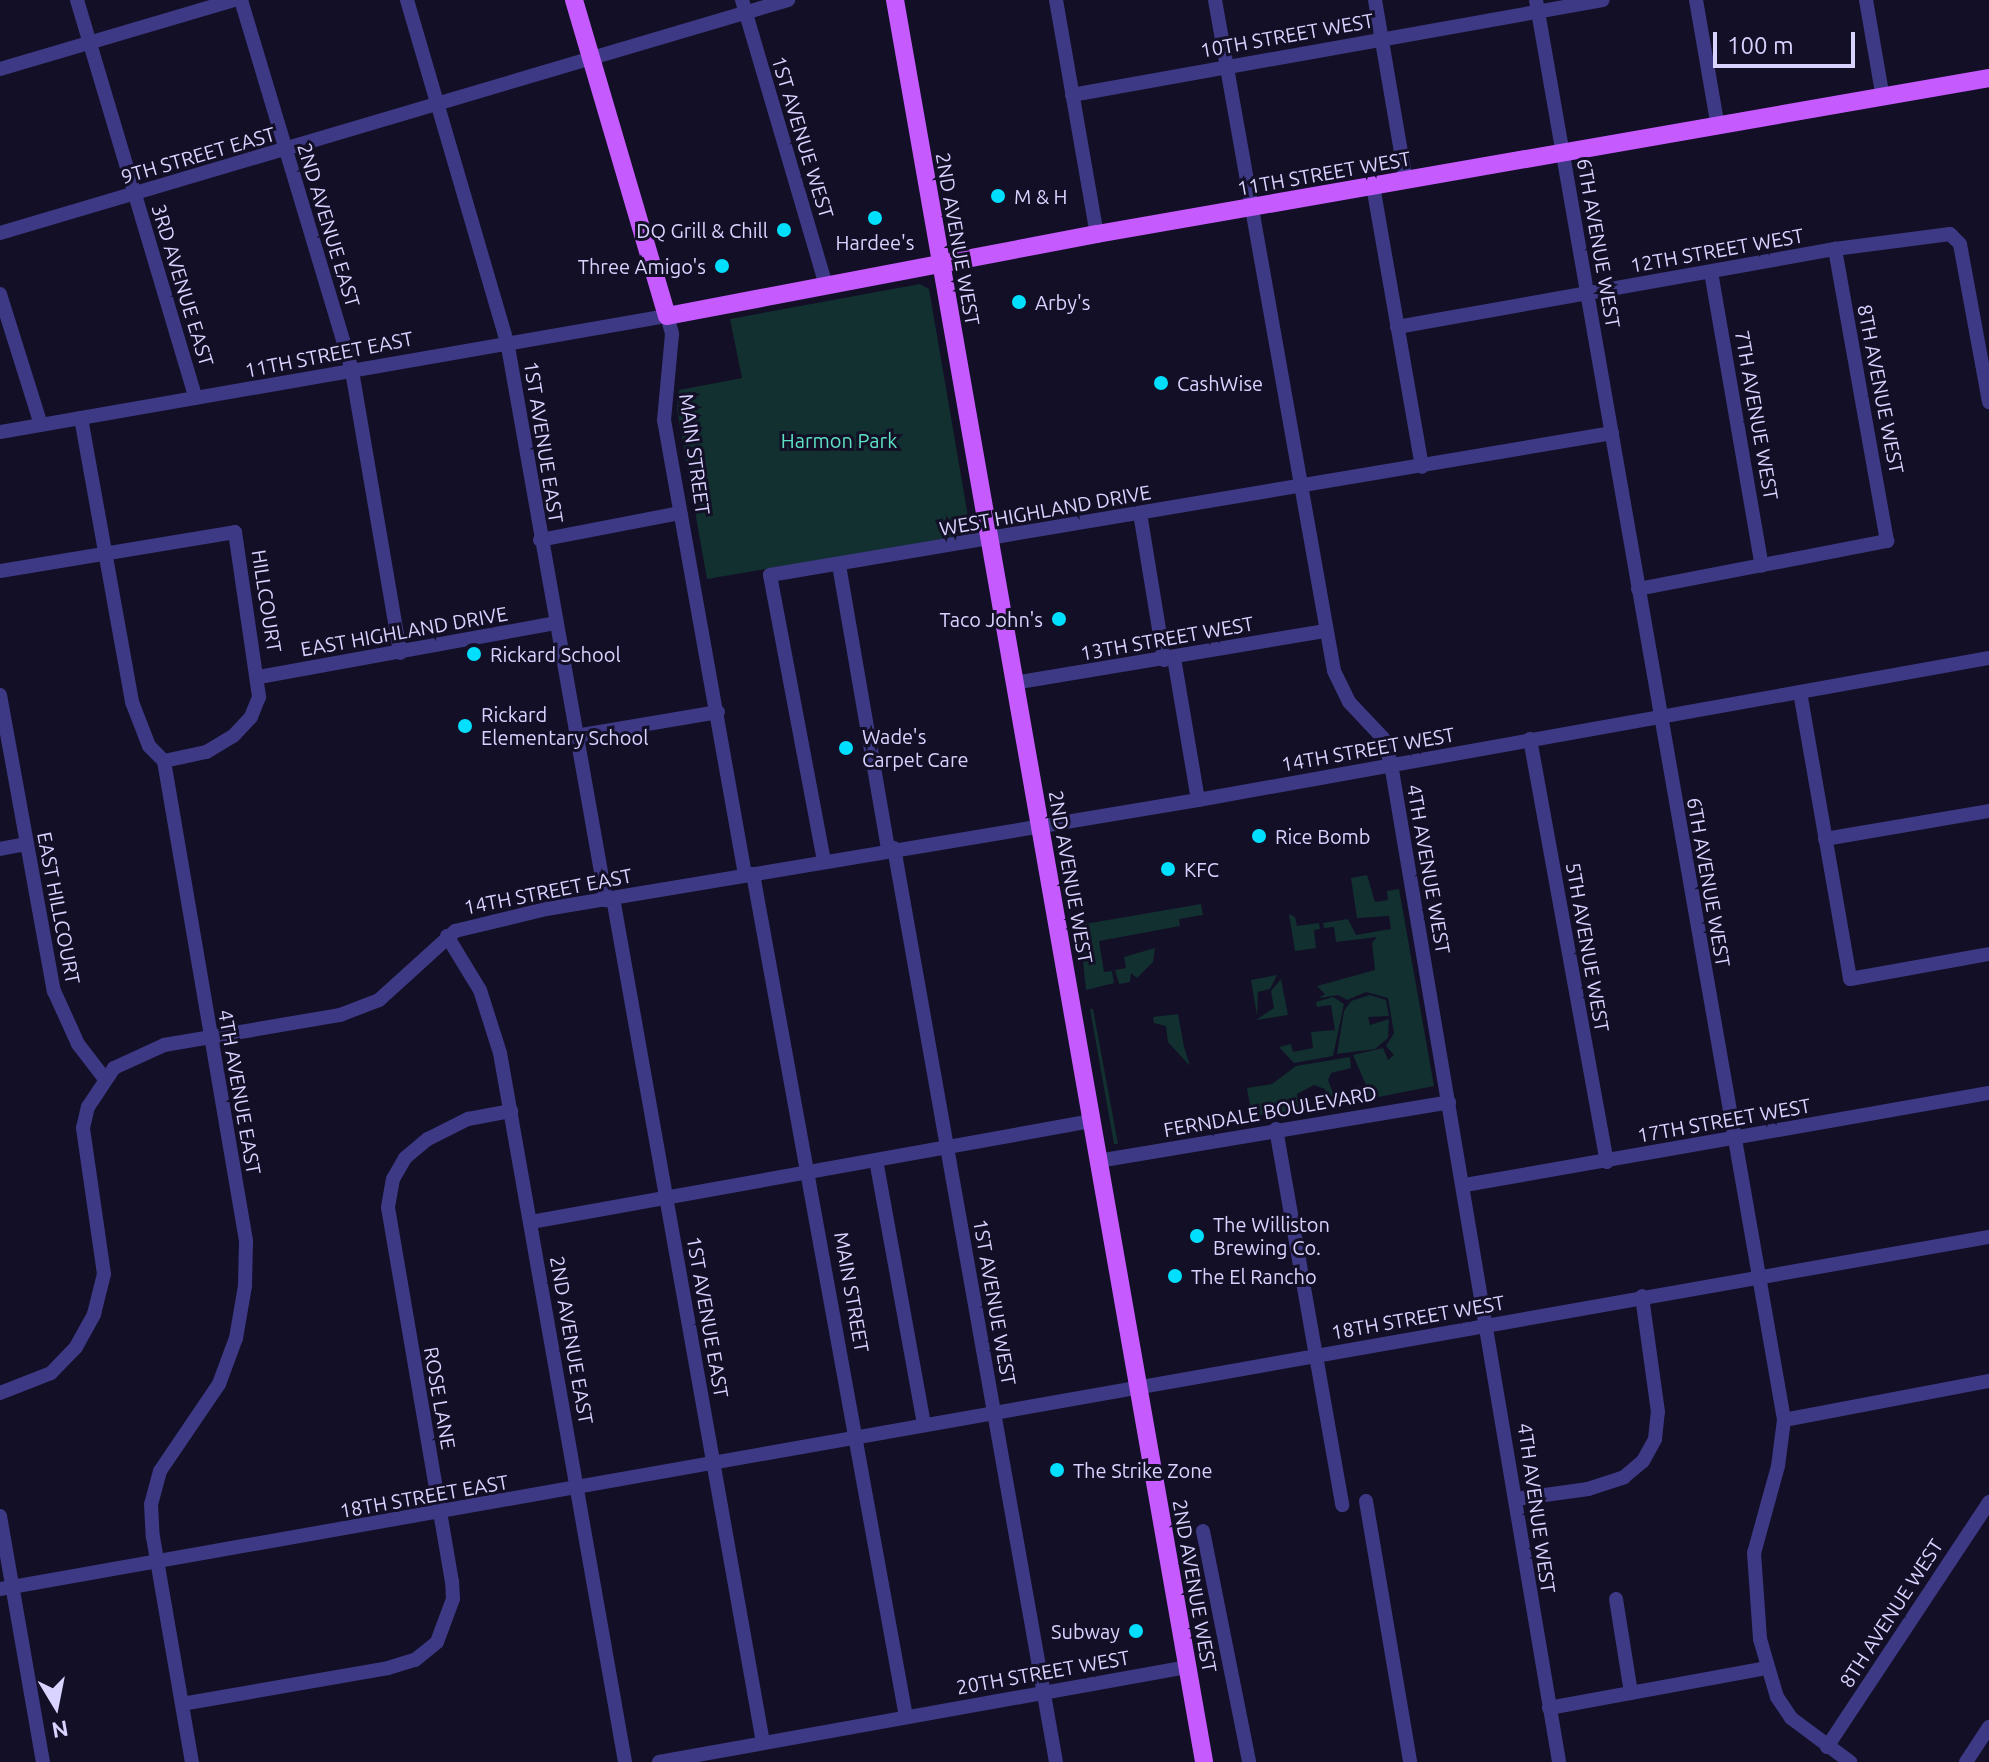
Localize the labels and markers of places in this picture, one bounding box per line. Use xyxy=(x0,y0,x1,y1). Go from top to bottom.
place label: M & H xyxy=(1014,184,1068,208)
marker: M & H xyxy=(989,187,1007,205)
marker: Hardee's xyxy=(866,209,884,227)
place label: DQ Grill & Chill xyxy=(636,218,768,242)
marker: DQ Grill & Chill xyxy=(775,221,793,239)
place label: Hardee's xyxy=(836,230,914,254)
place label: Three Amigo's xyxy=(578,254,706,278)
marker: Three Amigo's xyxy=(713,257,731,275)
place label: Arby's xyxy=(1035,290,1090,314)
marker: Arby's xyxy=(1010,293,1028,311)
place label: CashWise xyxy=(1177,371,1263,395)
marker: CashWise xyxy=(1152,374,1170,392)
place label: Taco John's xyxy=(939,607,1043,631)
marker: Taco John's xyxy=(1050,610,1068,628)
place label: Rickard School xyxy=(490,642,621,666)
marker: Rickard School xyxy=(465,645,483,663)
place label: Rickard Elementary School xyxy=(481,702,648,749)
marker: Rickard Elementary School xyxy=(456,717,474,735)
place label: Wade's Carpet Care xyxy=(862,724,968,771)
marker: Wade's Carpet Care xyxy=(837,739,855,757)
place label: Rice Bomb xyxy=(1275,824,1371,848)
marker: Rice Bomb xyxy=(1250,827,1268,845)
place label: KFC xyxy=(1184,857,1219,881)
marker: KFC xyxy=(1159,860,1177,878)
place label: The Williston Brewing Co. xyxy=(1213,1212,1330,1259)
marker: The Williston Brewing Co. xyxy=(1188,1227,1206,1245)
place label: The El Rancho xyxy=(1191,1264,1317,1288)
marker: The El Rancho xyxy=(1166,1267,1184,1285)
place label: The Strike Zone xyxy=(1073,1458,1213,1482)
marker: The Strike Zone xyxy=(1048,1461,1066,1479)
place label: Subway xyxy=(1051,1619,1120,1643)
marker: Subway xyxy=(1127,1622,1145,1640)

